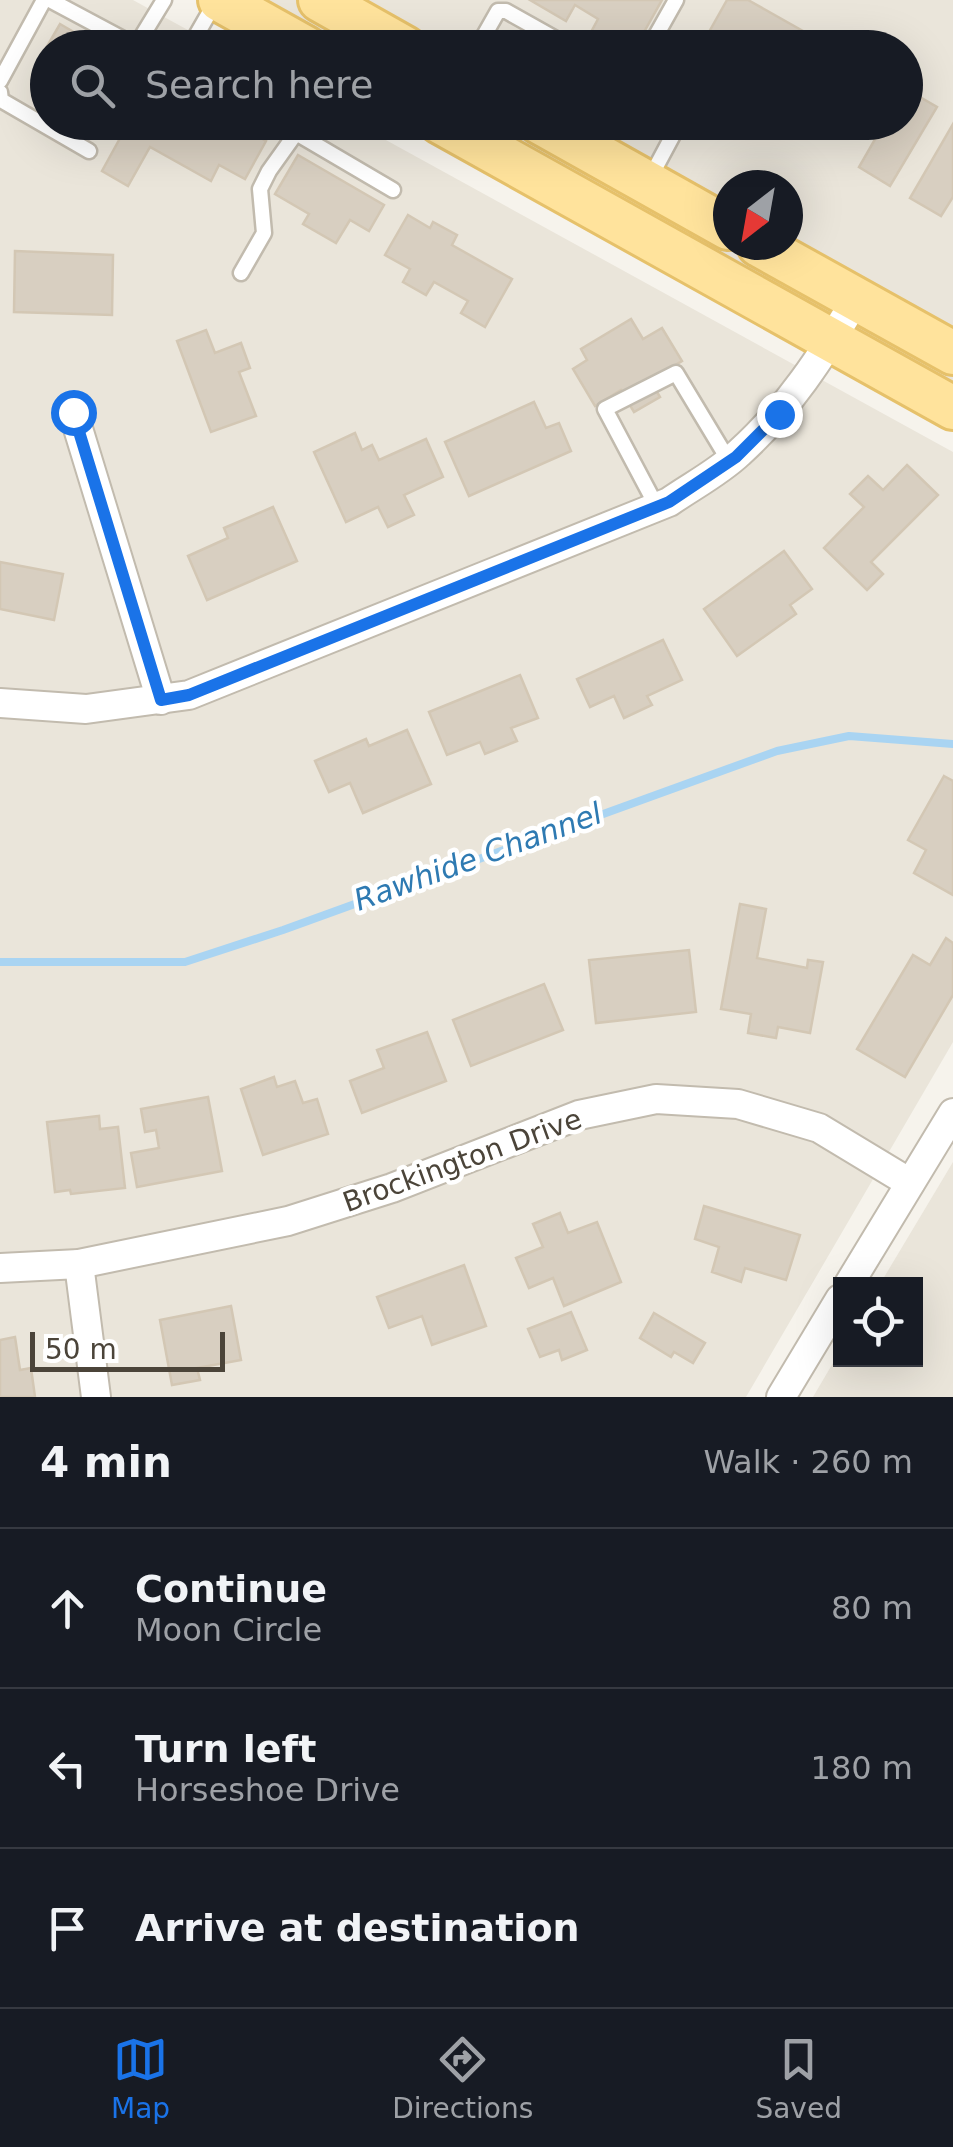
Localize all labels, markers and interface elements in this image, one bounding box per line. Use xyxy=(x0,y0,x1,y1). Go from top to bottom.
search box xyxy=(30,30,923,140)
icon: search xyxy=(65,58,120,113)
text: Search here xyxy=(145,63,373,107)
north arrow xyxy=(713,170,803,260)
route start xyxy=(51,390,97,436)
route end xyxy=(757,392,803,438)
water label: Rawhide Channel xyxy=(349,795,607,918)
street label: Brockington Drive xyxy=(338,1102,586,1219)
map controls xyxy=(833,1277,923,1367)
button: locate xyxy=(833,1277,923,1367)
scale bar xyxy=(30,1327,225,1372)
text: 50 m xyxy=(45,1333,117,1366)
text: 4 min xyxy=(40,1438,172,1487)
text: Walk · 260 m xyxy=(703,1443,913,1481)
text: Continue xyxy=(135,1567,327,1611)
icon: ahead xyxy=(40,1581,95,1636)
text: 80 m xyxy=(831,1589,913,1627)
text: Moon Circle xyxy=(135,1611,322,1649)
text: Turn left xyxy=(135,1727,316,1771)
icon: left xyxy=(40,1741,95,1796)
text: 180 m xyxy=(811,1749,913,1787)
text: Horseshoe Drive xyxy=(135,1771,400,1809)
icon: arrive xyxy=(40,1901,95,1956)
text: Arrive at destination xyxy=(135,1906,580,1950)
tab: Map xyxy=(111,2032,170,2125)
tab: Directions xyxy=(392,2032,533,2125)
tab: Saved xyxy=(755,2032,842,2125)

